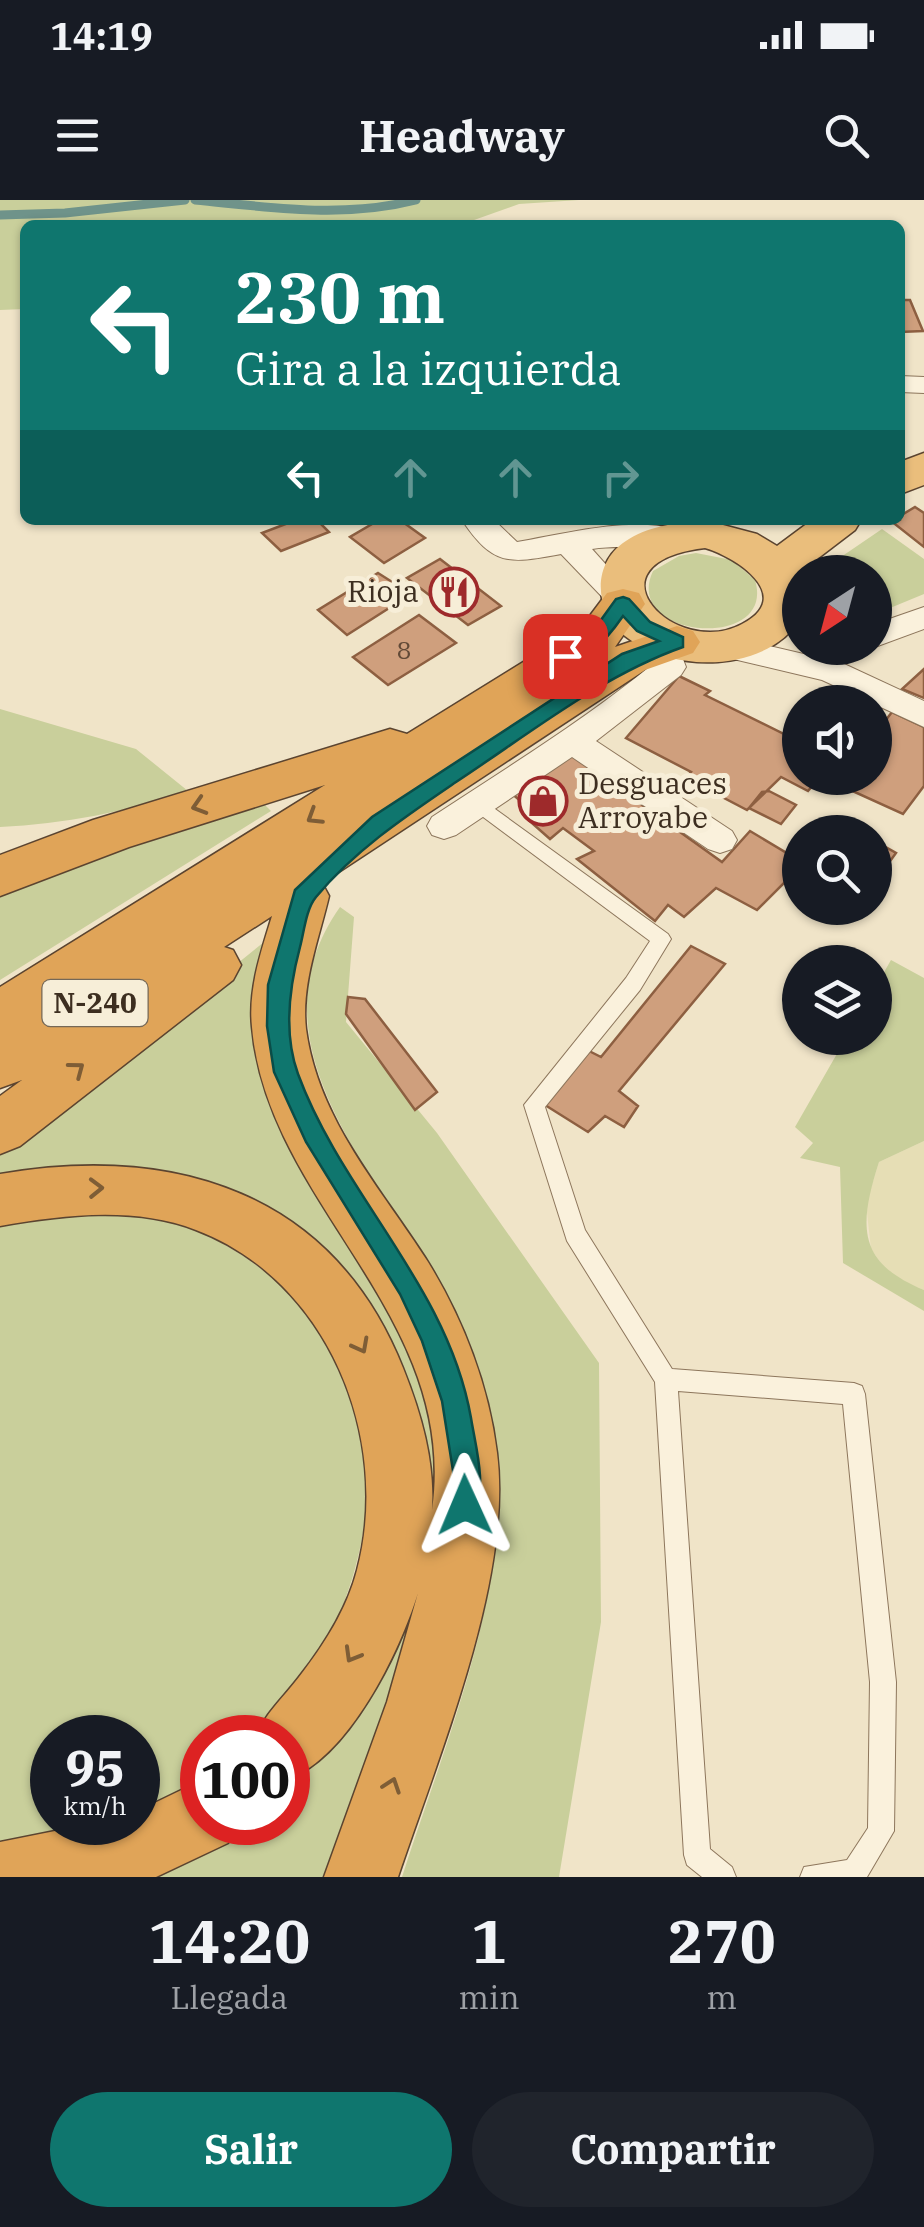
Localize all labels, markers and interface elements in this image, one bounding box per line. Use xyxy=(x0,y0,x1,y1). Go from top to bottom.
text: 14:19 xyxy=(50,11,153,60)
text: Headway xyxy=(359,106,565,164)
icon: menu xyxy=(50,108,105,163)
icon: search xyxy=(819,108,874,163)
text: 230 m xyxy=(235,251,445,342)
icon: left xyxy=(70,260,200,390)
text: Gira a la izquierda xyxy=(235,339,622,397)
icon: left xyxy=(278,450,333,505)
icon: ahead xyxy=(383,450,438,505)
icon: ahead xyxy=(488,450,543,505)
icon: right xyxy=(593,450,648,505)
north arrow xyxy=(782,555,892,665)
map controls xyxy=(782,555,892,1055)
restaurant icon: Rioja xyxy=(428,566,480,618)
place label: Rioja xyxy=(347,571,419,610)
pin xyxy=(523,614,608,699)
icon: arrive xyxy=(538,629,593,684)
house number: 8 xyxy=(396,633,412,666)
button: sound xyxy=(782,685,892,795)
place label: Desguaces Arroyabe xyxy=(578,763,727,836)
shop icon: Desguaces Arroyabe xyxy=(517,775,569,827)
one-way arrow xyxy=(191,794,208,815)
one-way arrow xyxy=(307,804,325,823)
button: search xyxy=(782,815,892,925)
button: layers xyxy=(782,945,892,1055)
road number: N-240 xyxy=(42,980,148,1026)
one-way arrow xyxy=(66,1064,84,1081)
one-way arrow xyxy=(90,1177,105,1199)
one-way arrow xyxy=(349,1335,368,1354)
position arrow xyxy=(413,1453,517,1557)
one-way arrow xyxy=(345,1644,364,1662)
speed limit sign: 100 xyxy=(180,1715,310,1845)
text: 95 xyxy=(65,1735,125,1800)
one-way arrow xyxy=(381,1777,401,1794)
text: km/h xyxy=(63,1789,127,1822)
text: 14:20 xyxy=(148,1901,310,1980)
text: 1 xyxy=(471,1901,507,1980)
text: 270 xyxy=(668,1901,776,1980)
text: Llegada xyxy=(171,1976,288,2018)
text: min xyxy=(459,1976,520,2018)
text: m xyxy=(707,1976,737,2018)
button: Salir xyxy=(50,2092,452,2207)
button: Compartir xyxy=(472,2092,874,2207)

